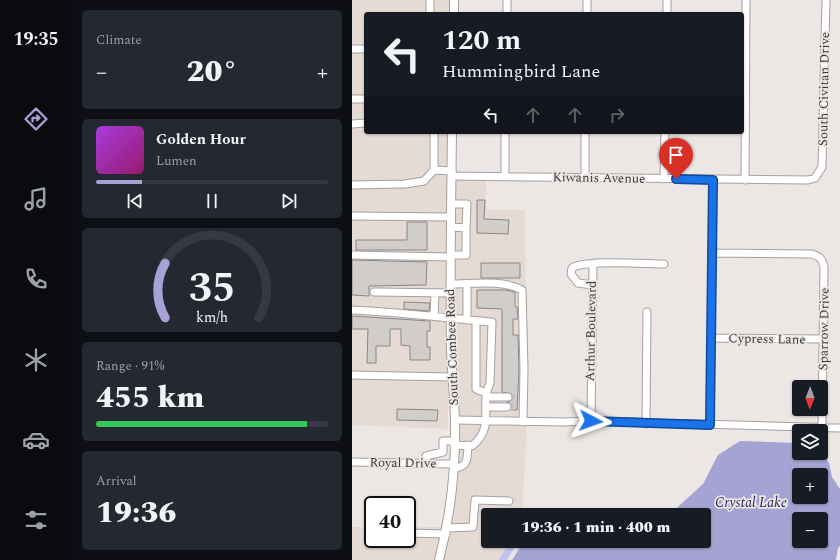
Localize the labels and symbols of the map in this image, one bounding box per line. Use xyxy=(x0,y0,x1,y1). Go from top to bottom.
street label: South Civitan Drive xyxy=(813,32,835,146)
pin xyxy=(659,138,693,179)
street label: Kiwanis Avenue xyxy=(552,167,646,189)
street label: Arthur Boulevard xyxy=(580,280,602,382)
street label: Sparrow Drive xyxy=(813,287,835,371)
street label: South Combee Road xyxy=(440,288,464,406)
street label: Cypress Lane xyxy=(728,328,806,350)
north arrow xyxy=(792,380,828,416)
position arrow xyxy=(570,400,612,442)
street label: Royal Drive xyxy=(369,452,437,474)
water label: Crystal Lake xyxy=(715,492,787,513)
speed limit sign: 40 xyxy=(364,496,416,548)

